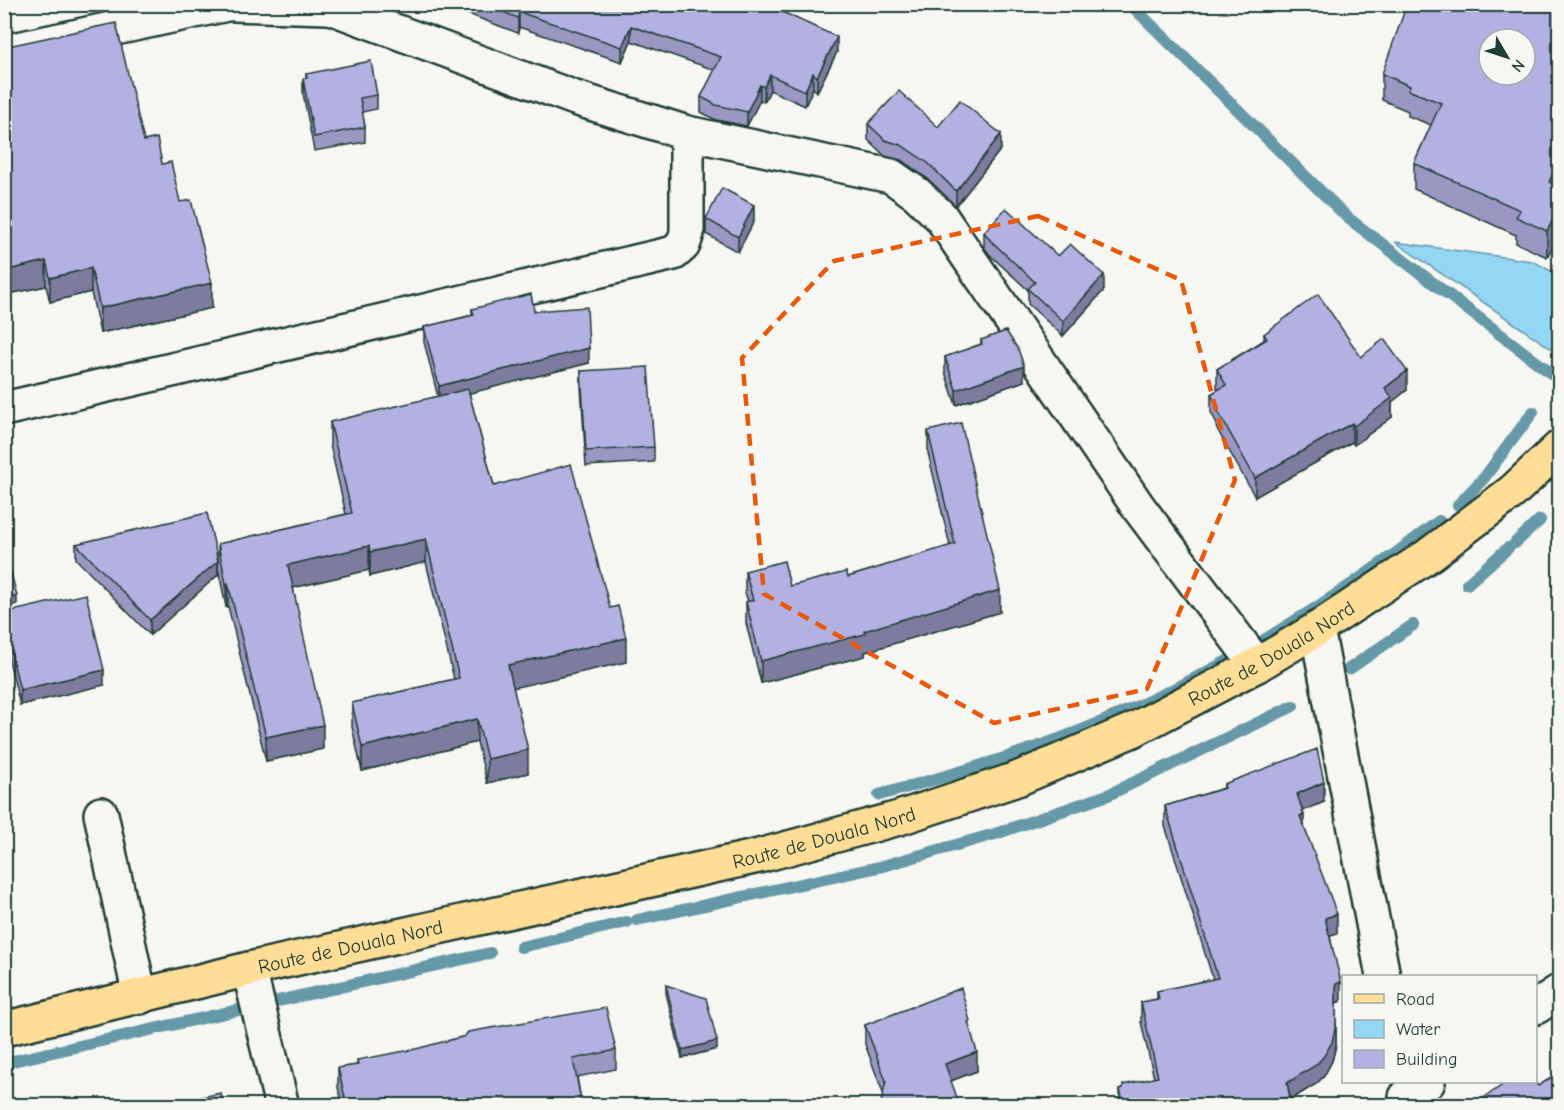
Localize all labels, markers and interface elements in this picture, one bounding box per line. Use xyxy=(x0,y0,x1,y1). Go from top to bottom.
north arrow xyxy=(1477,27,1537,87)
text: N xyxy=(1508,56,1528,76)
street label: Route de Douala Nord xyxy=(1184,596,1359,711)
street label: Route de Douala Nord xyxy=(730,802,919,874)
street label: Route de Douala Nord xyxy=(256,915,445,979)
legend xyxy=(1342,975,1537,1083)
text: Road xyxy=(1396,989,1435,1010)
text: Water xyxy=(1396,1019,1441,1040)
text: Building xyxy=(1396,1049,1458,1070)

